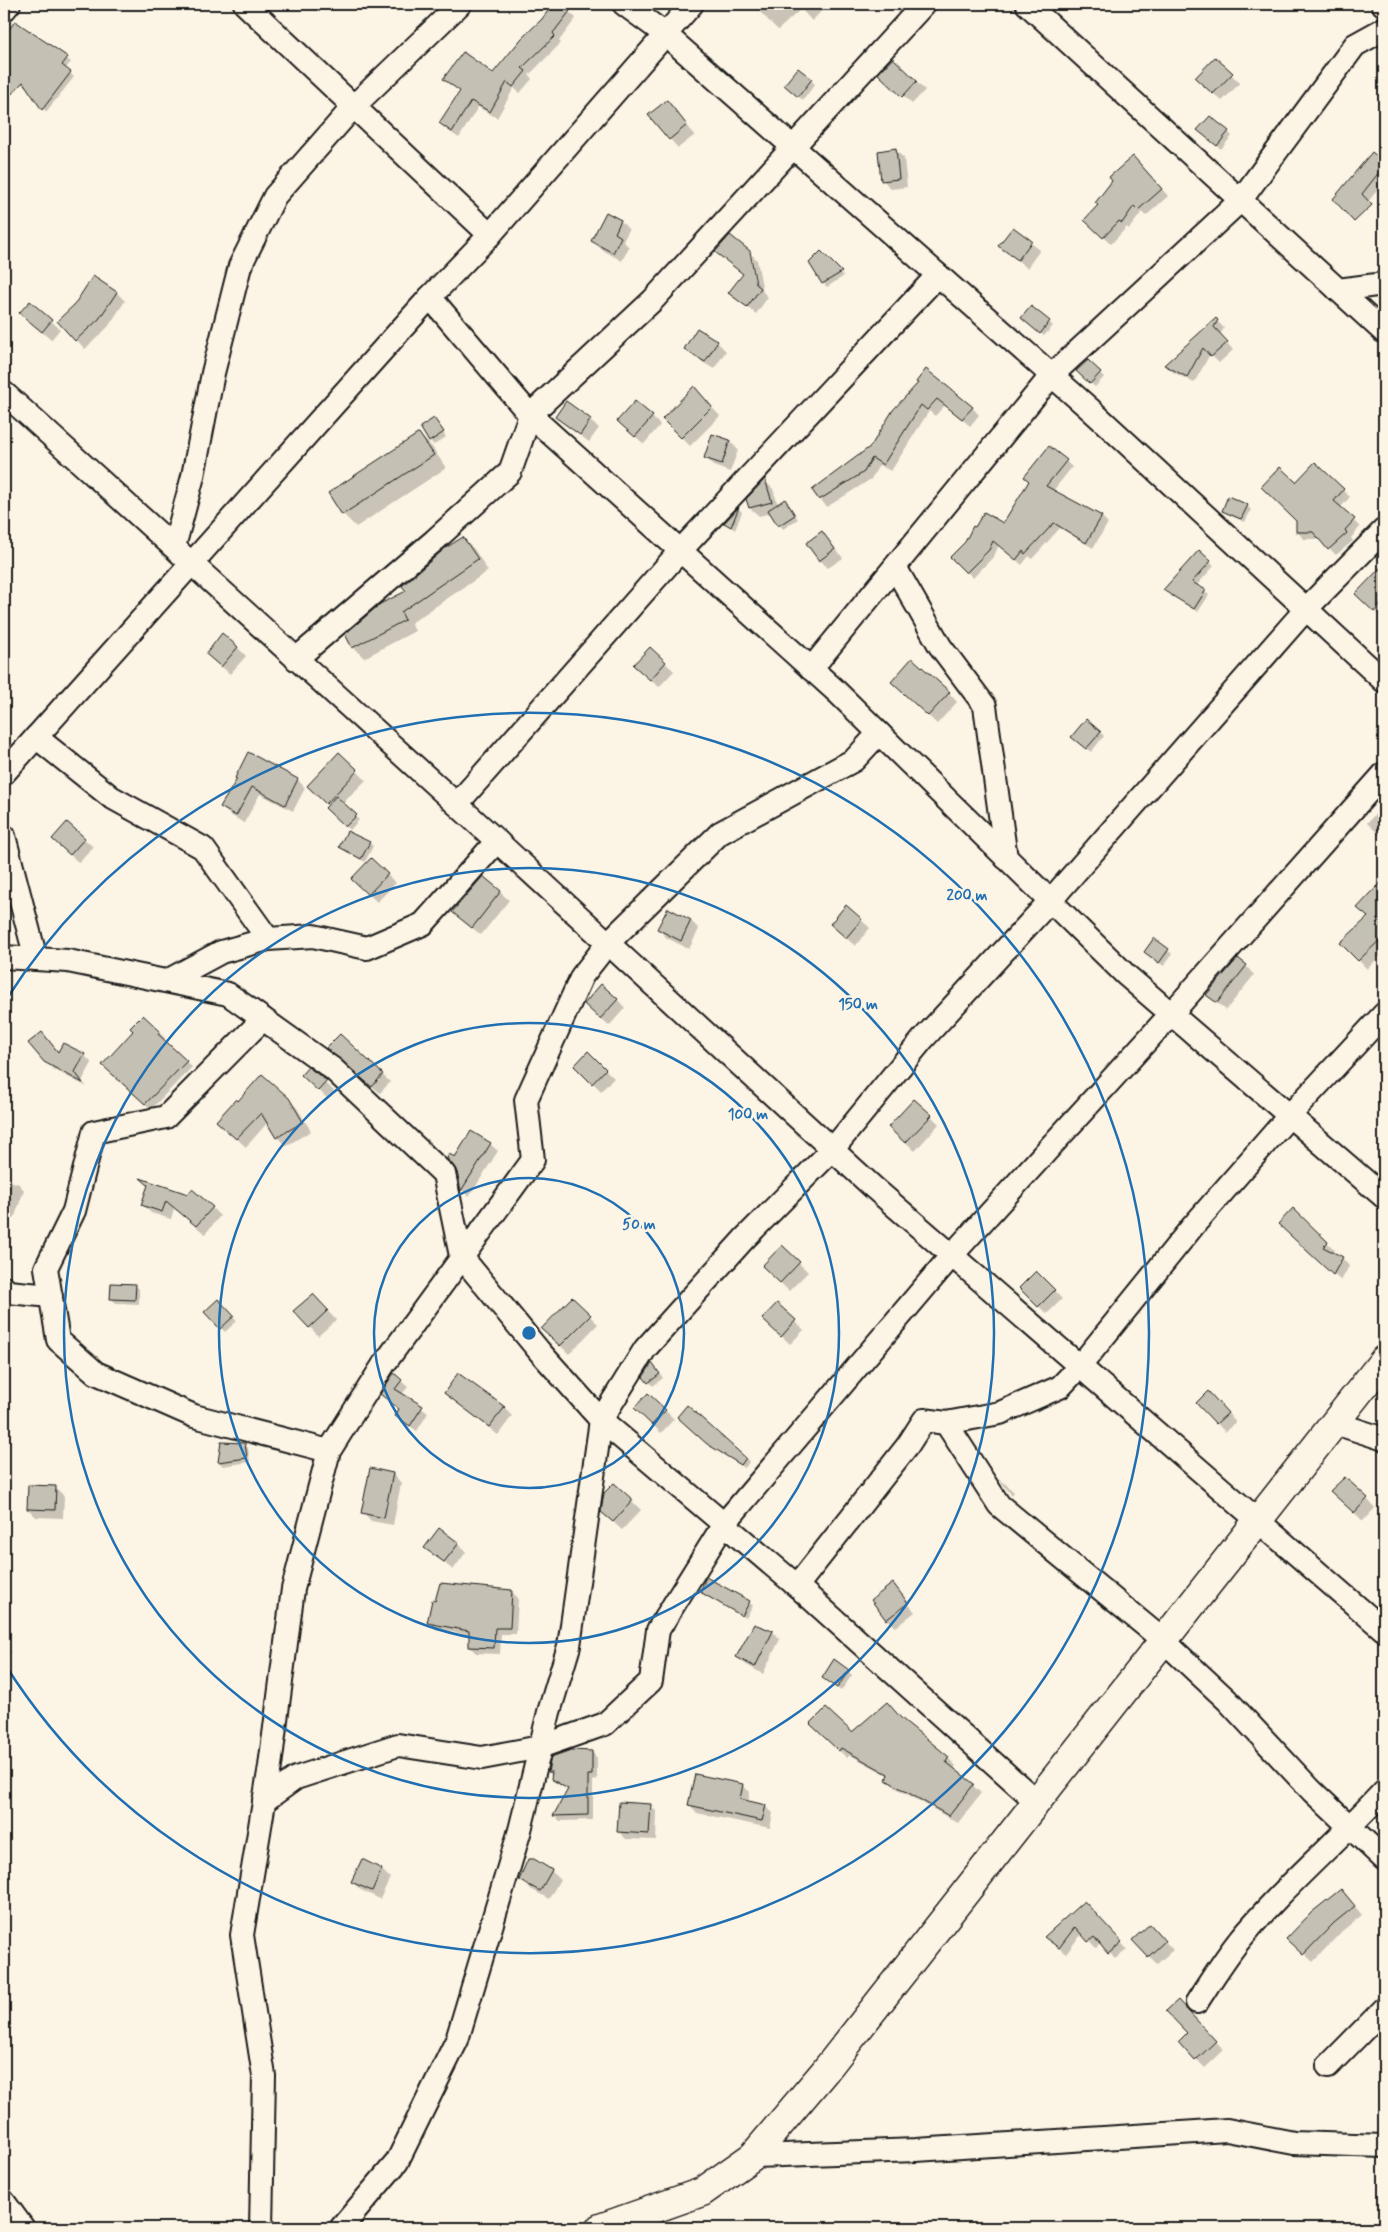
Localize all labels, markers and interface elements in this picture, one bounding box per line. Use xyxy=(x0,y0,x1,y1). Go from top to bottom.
text: 200 m xyxy=(947,886,988,906)
text: 150 m xyxy=(838,995,878,1015)
text: 100 m xyxy=(728,1105,768,1125)
text: 50 m xyxy=(622,1215,656,1235)
centre of rings xyxy=(520,1324,538,1342)

